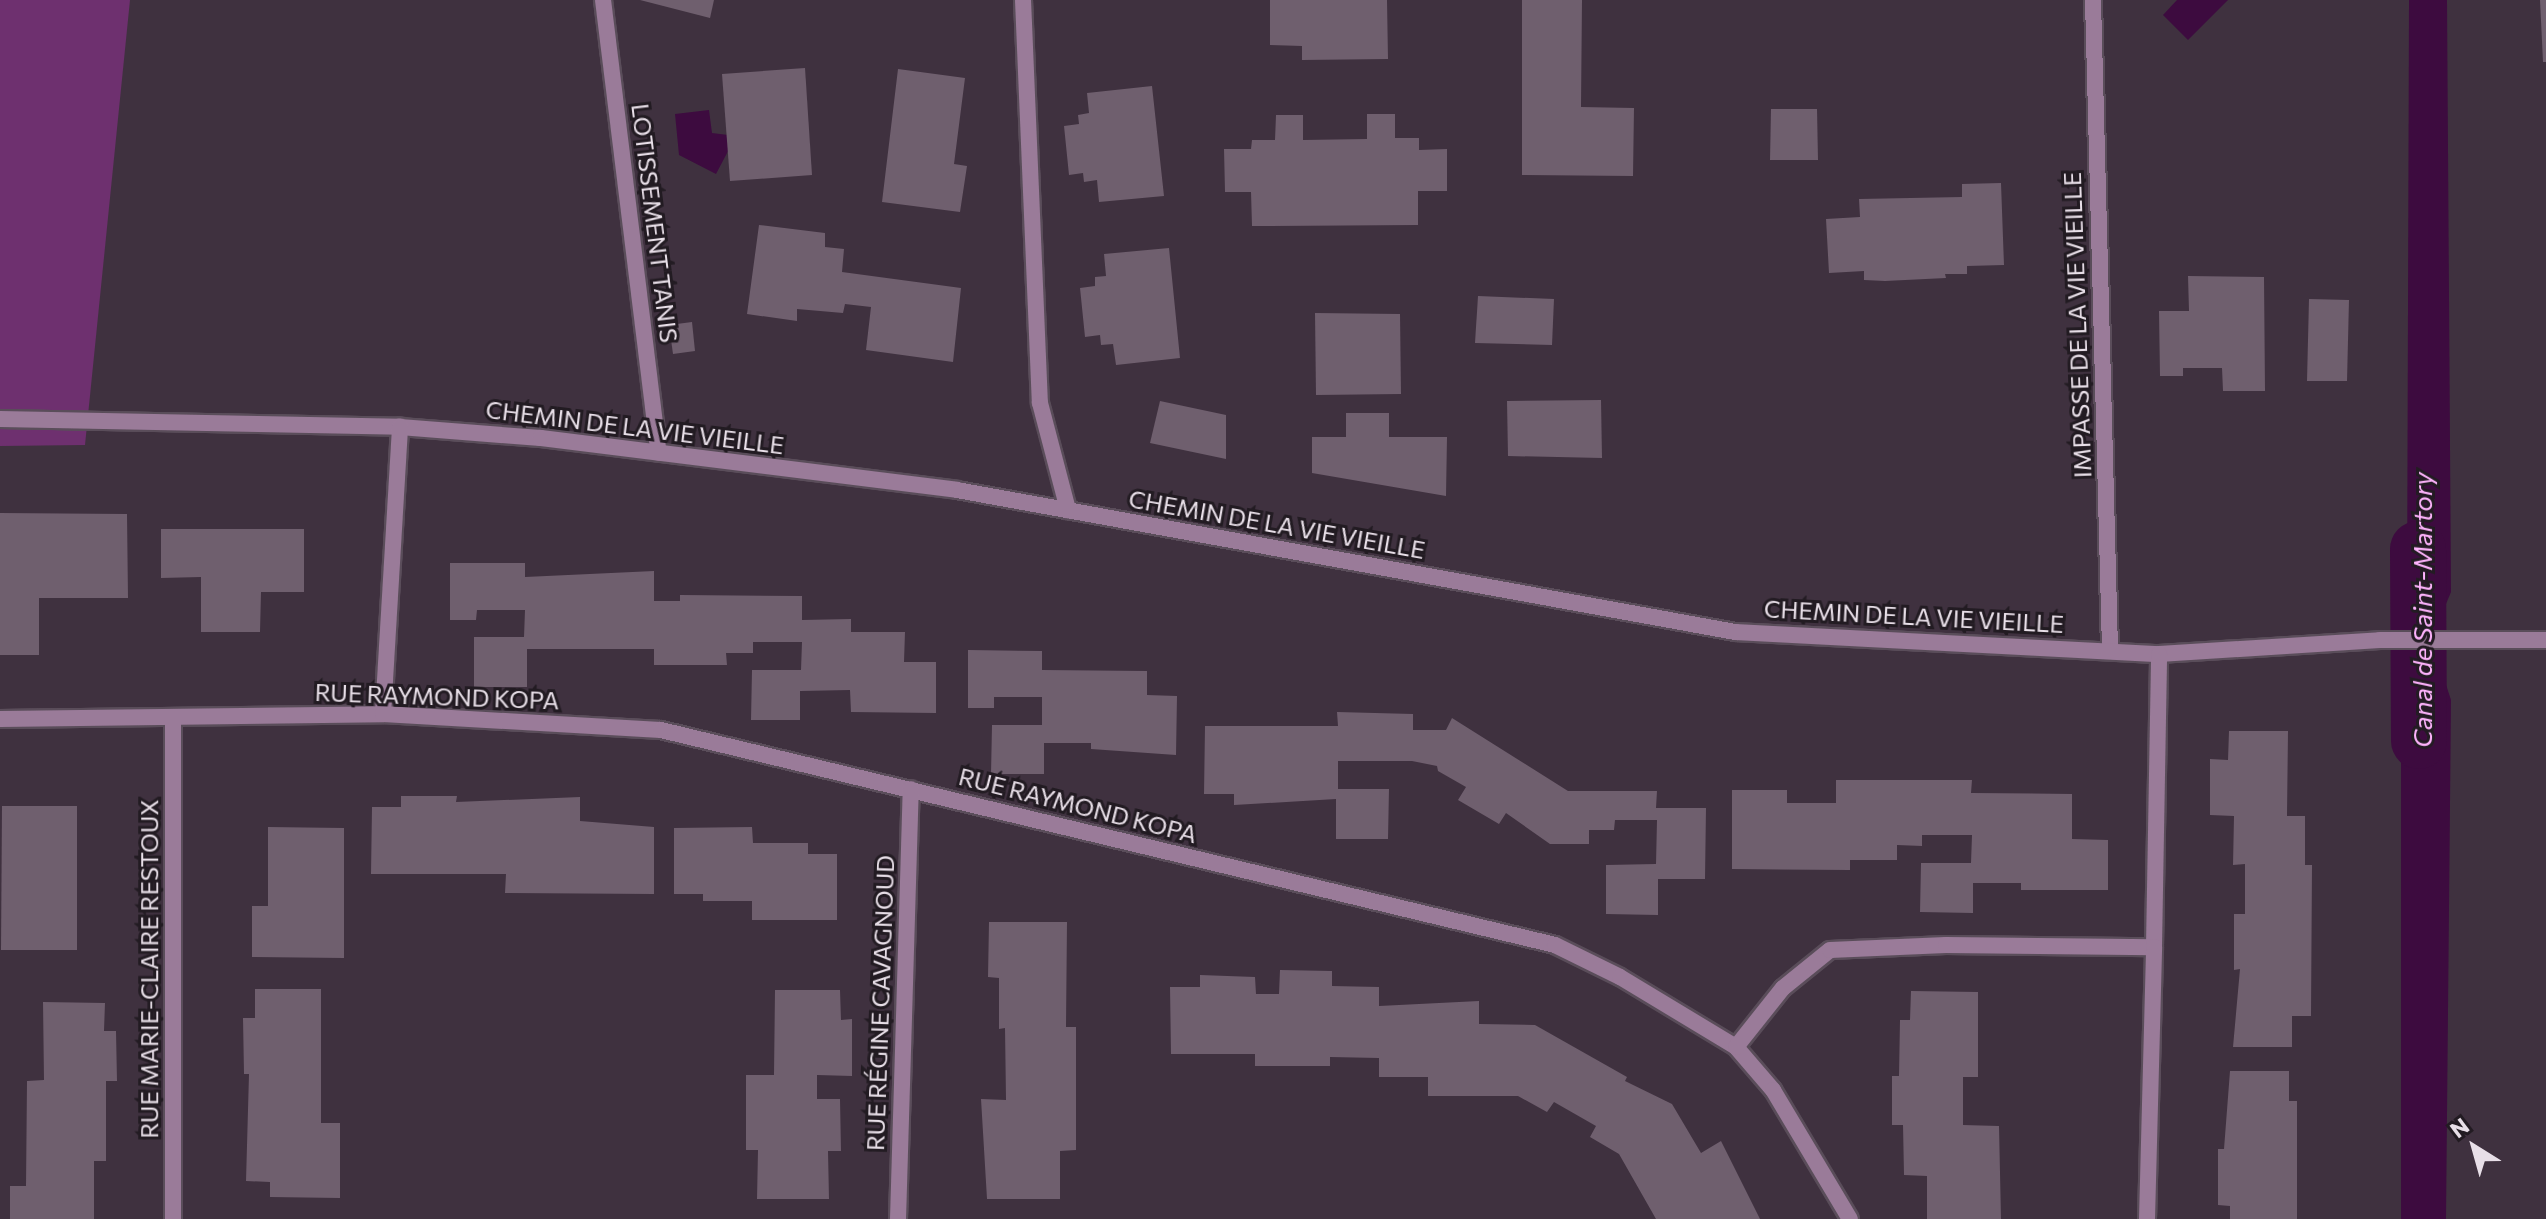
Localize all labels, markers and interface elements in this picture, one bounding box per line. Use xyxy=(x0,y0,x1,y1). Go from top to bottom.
street label: LOTISSEMENT TANIS xyxy=(626,102,684,344)
street label: IMPASSE DE LA VIE VIEILLE xyxy=(2057,171,2097,479)
street label: CHEMIN DE LA VIE VIEILLE xyxy=(484,394,786,460)
water label: Canal de Saint-Martory xyxy=(2406,472,2438,748)
street label: CHEMIN DE LA VIE VIEILLE xyxy=(1127,484,1427,564)
street label: CHEMIN DE LA VIE VIEILLE xyxy=(1763,594,2065,638)
street label: RUE RAYMOND KOPA xyxy=(314,677,560,715)
street label: RUE RAYMOND KOPA xyxy=(956,761,1200,849)
street label: RUE MARIE-CLAIRE RESTOUX xyxy=(135,799,163,1139)
street label: RUE RÉGINE CAVAGNOUD xyxy=(860,855,900,1151)
north arrow xyxy=(2434,1107,2514,1187)
text: N xyxy=(2445,1112,2474,1143)

